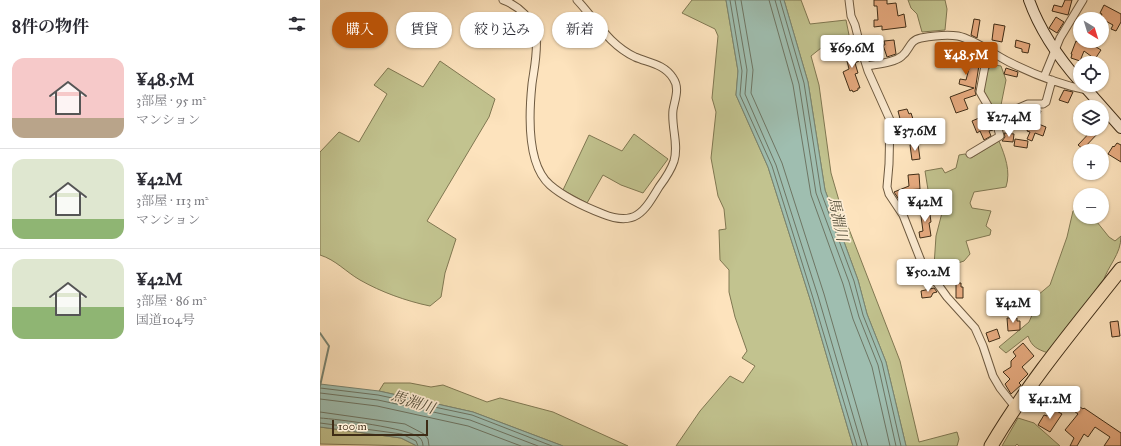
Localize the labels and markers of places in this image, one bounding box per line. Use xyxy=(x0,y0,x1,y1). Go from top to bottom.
pin: ¥69.6M xyxy=(819,35,885,69)
pin: ¥48.5M xyxy=(933,42,999,76)
pin: ¥27.4M xyxy=(976,104,1042,138)
pin: ¥37.6M xyxy=(882,118,948,152)
pin: ¥42M xyxy=(901,189,949,223)
pin: ¥50.2M xyxy=(895,259,961,293)
pin: ¥42M xyxy=(989,290,1037,324)
pin: ¥41.2M xyxy=(1017,386,1083,420)

